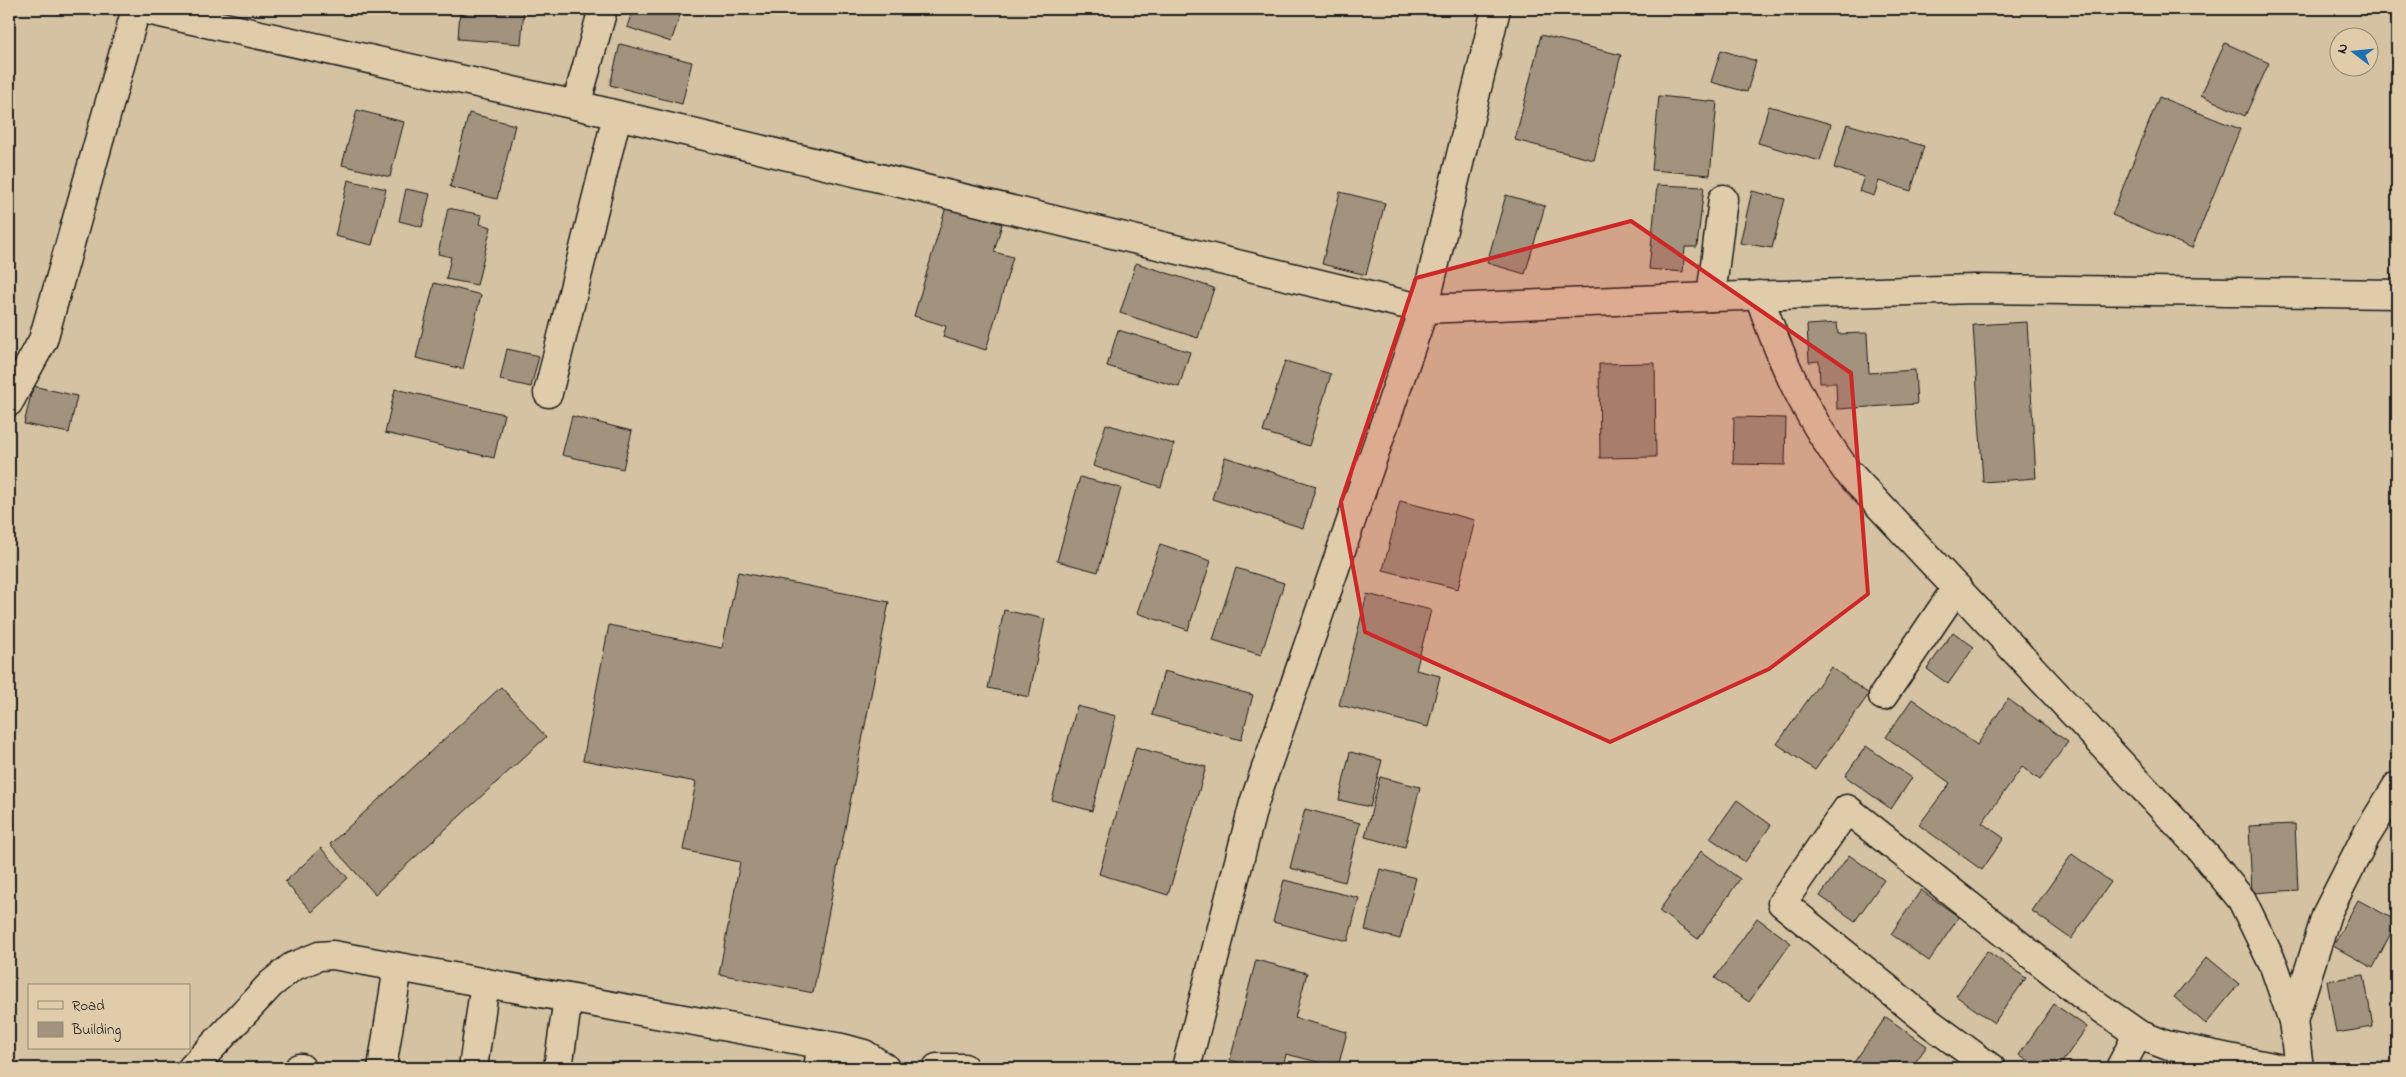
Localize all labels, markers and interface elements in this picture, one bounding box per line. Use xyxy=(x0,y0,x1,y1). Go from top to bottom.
north arrow xyxy=(2328,28,2378,78)
text: N xyxy=(2332,41,2354,56)
legend xyxy=(28,984,190,1050)
text: Road xyxy=(72,995,105,1017)
text: Building xyxy=(71,1019,121,1042)

